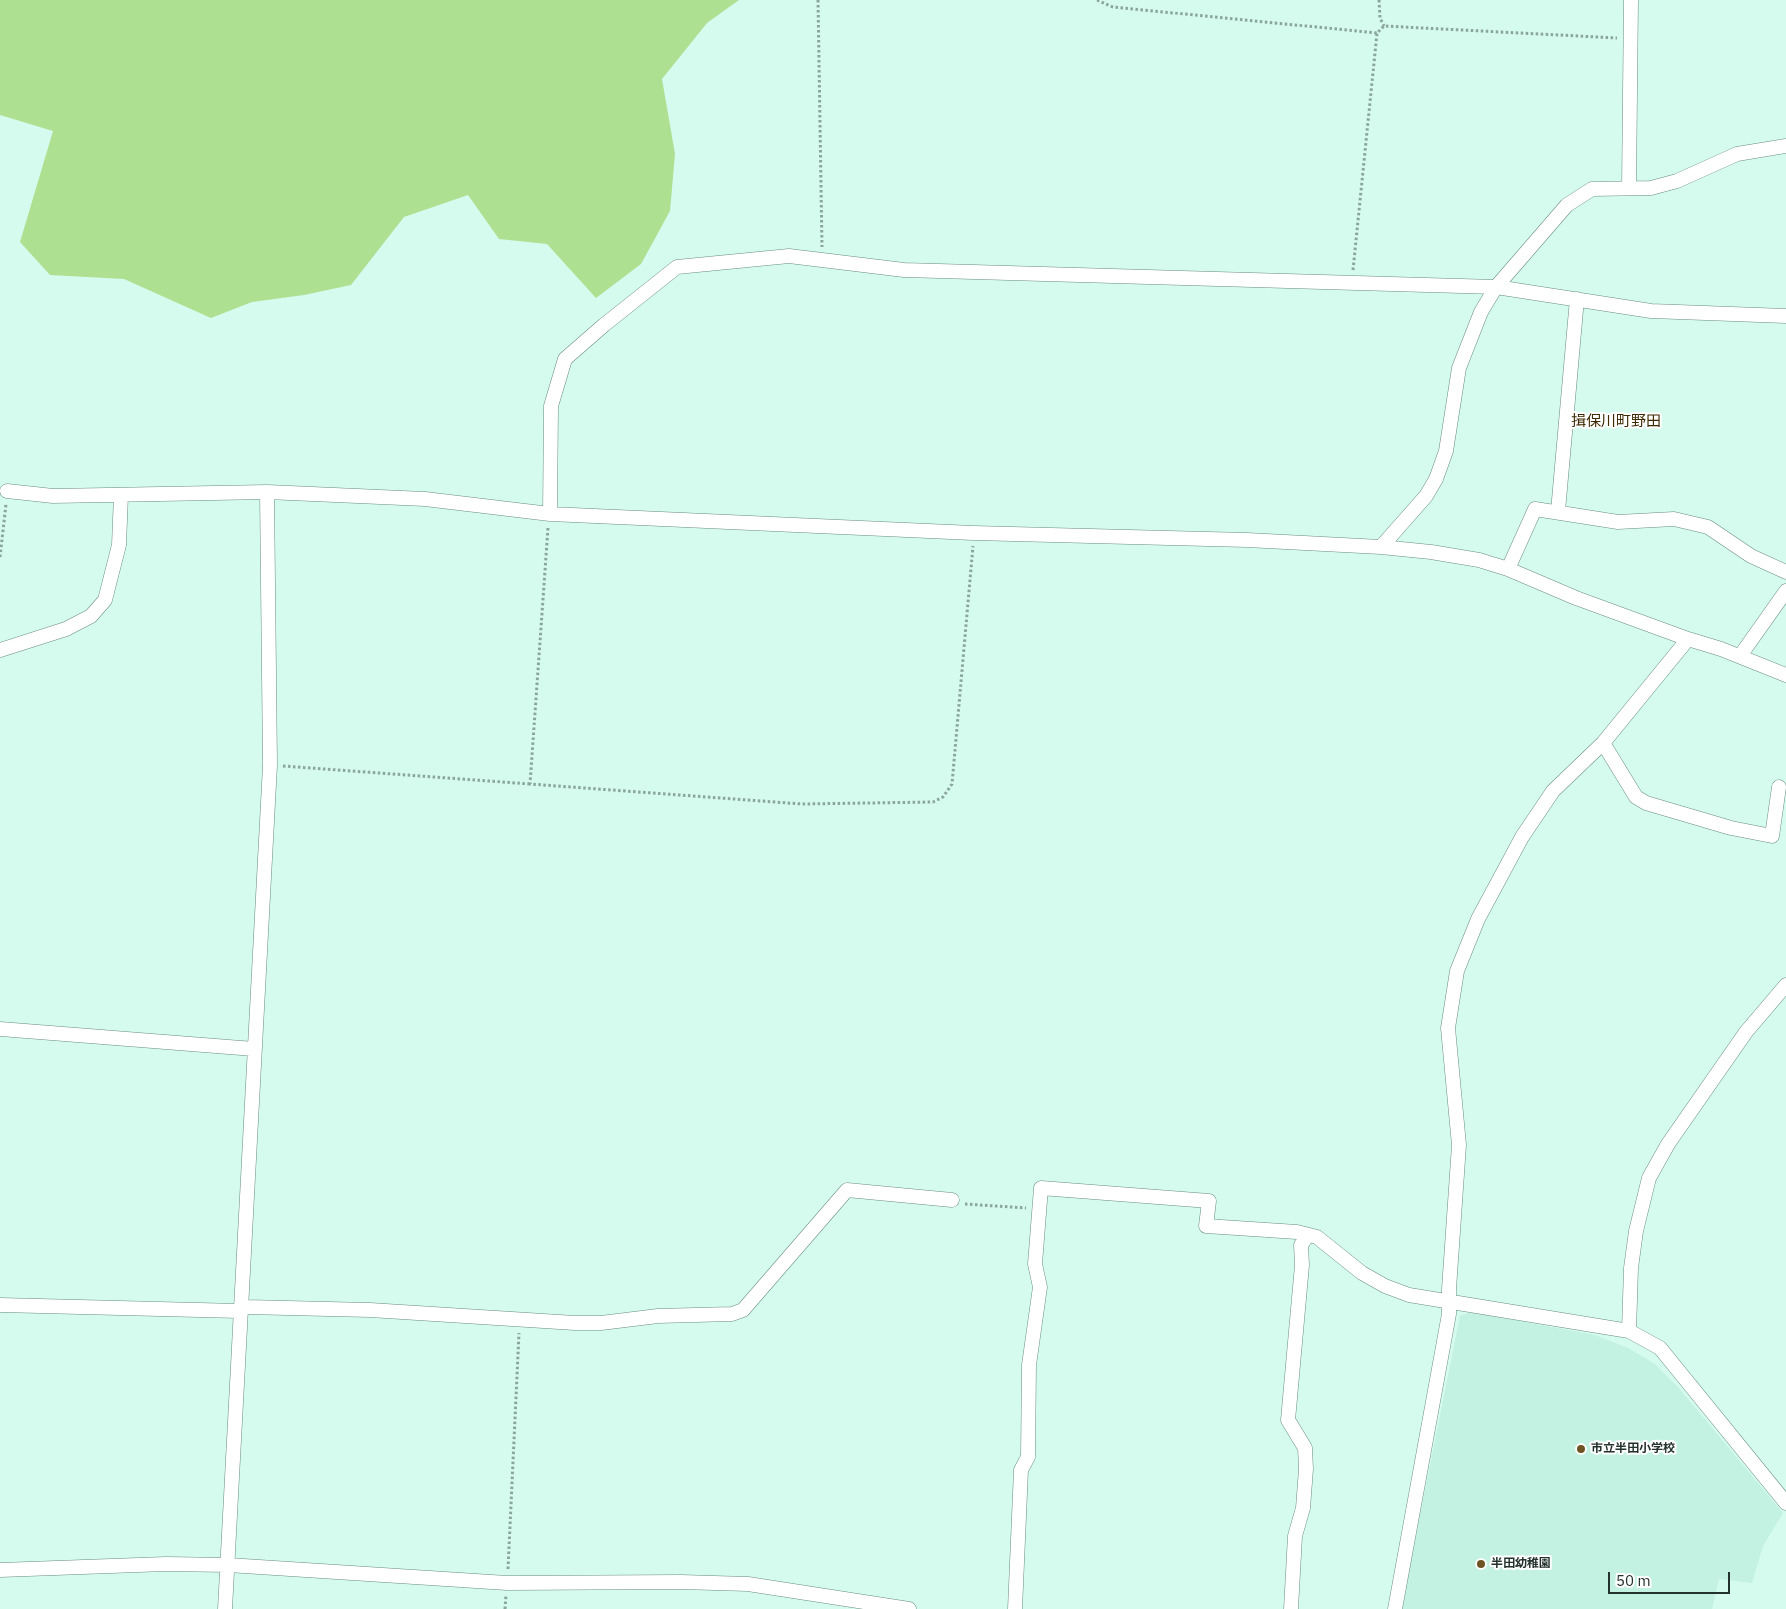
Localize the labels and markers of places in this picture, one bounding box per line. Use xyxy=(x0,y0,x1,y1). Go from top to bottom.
place label: 市立半田小学校 xyxy=(1591,1442,1675,1456)
marker: 市立半田小学校 xyxy=(1575,1443,1587,1455)
place label: 半田幼稚園 xyxy=(1491,1557,1551,1571)
marker: 半田幼稚園 xyxy=(1475,1558,1487,1570)

